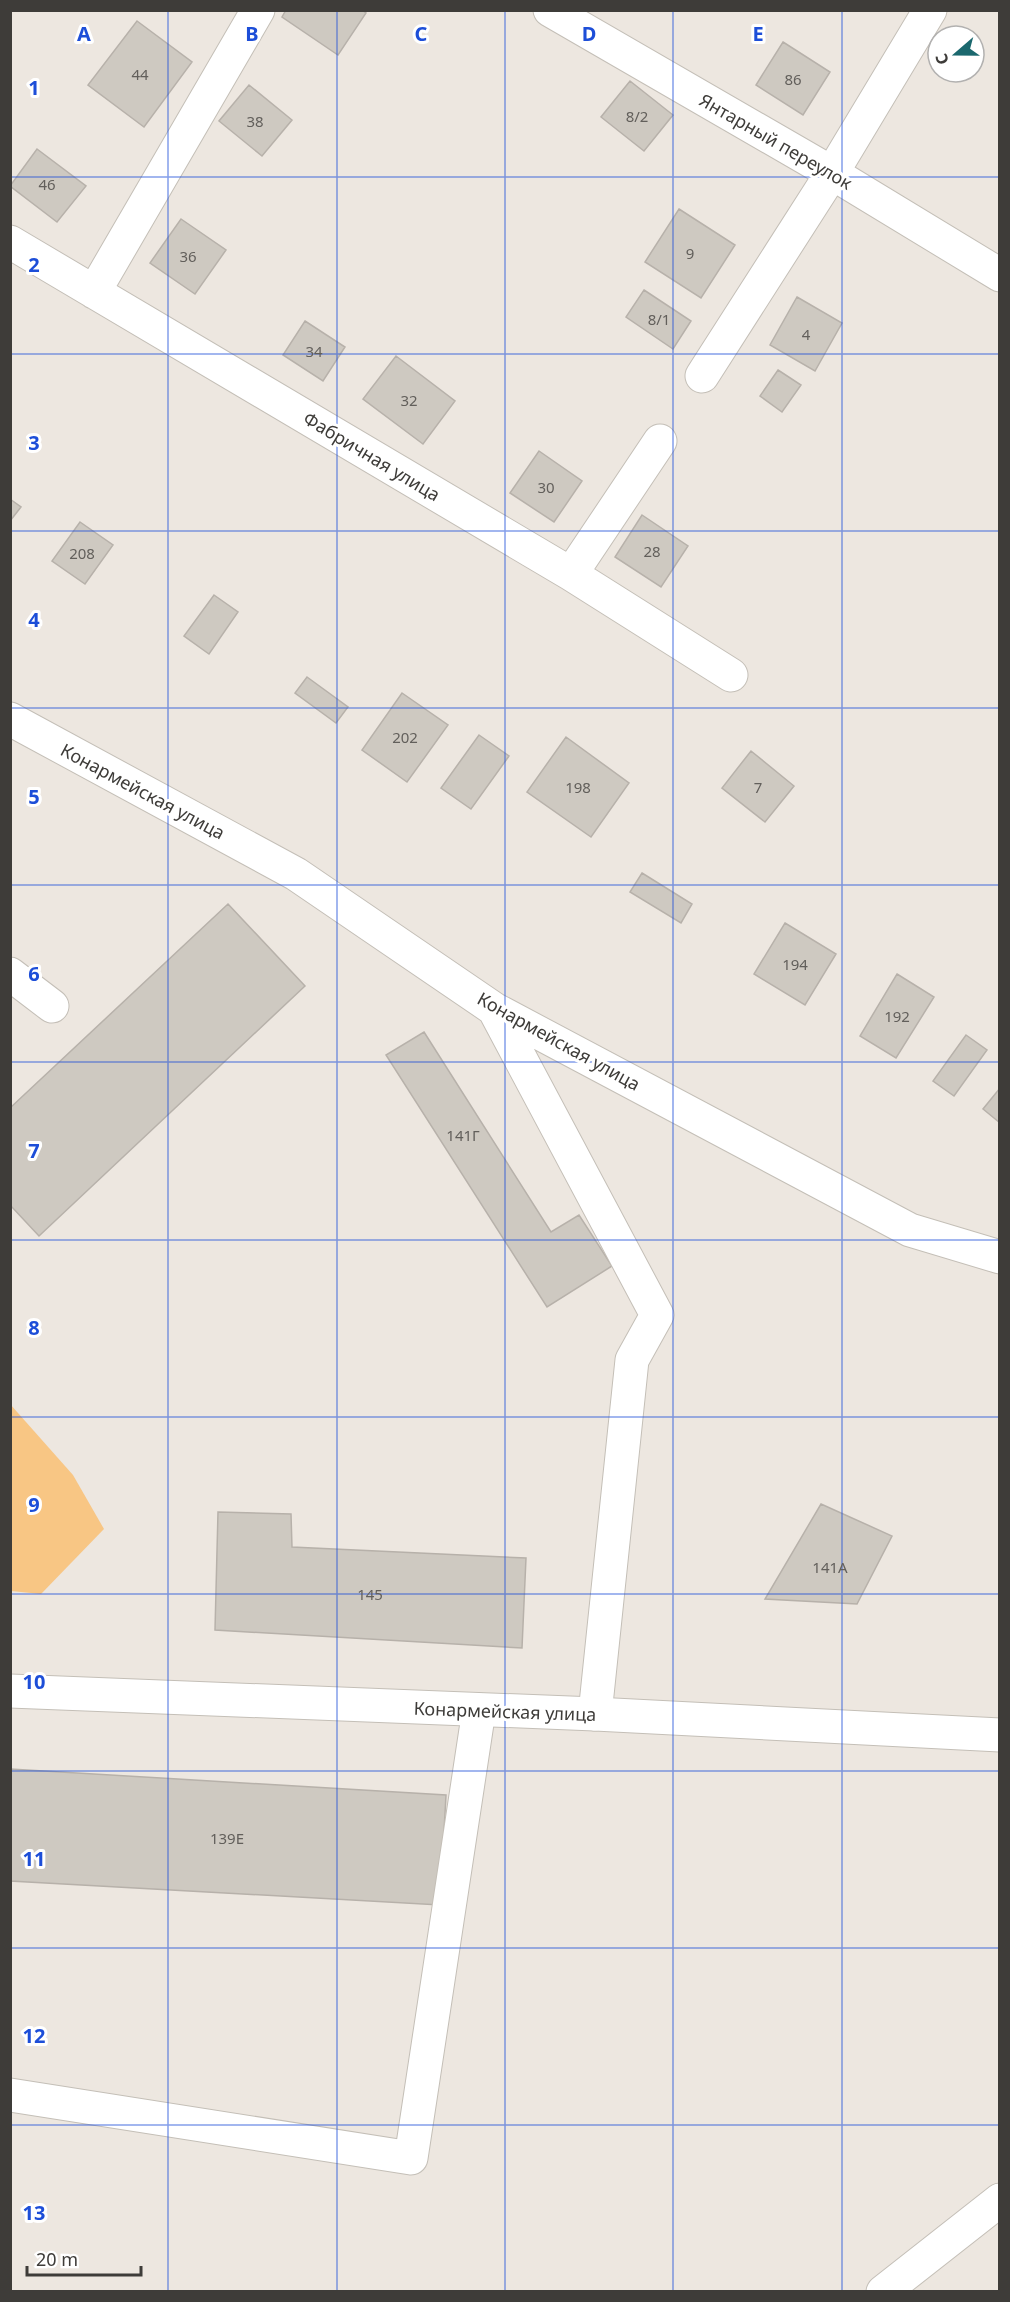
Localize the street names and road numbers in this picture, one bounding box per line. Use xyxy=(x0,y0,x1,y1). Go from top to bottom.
street label: Янтарный переулок xyxy=(695,87,857,195)
street label: Фабричная улица xyxy=(299,406,445,506)
street label: Конармейская улица xyxy=(57,738,229,844)
street label: Конармейская улица xyxy=(473,986,645,1096)
street label: Конармейская улица xyxy=(413,1696,597,1726)

